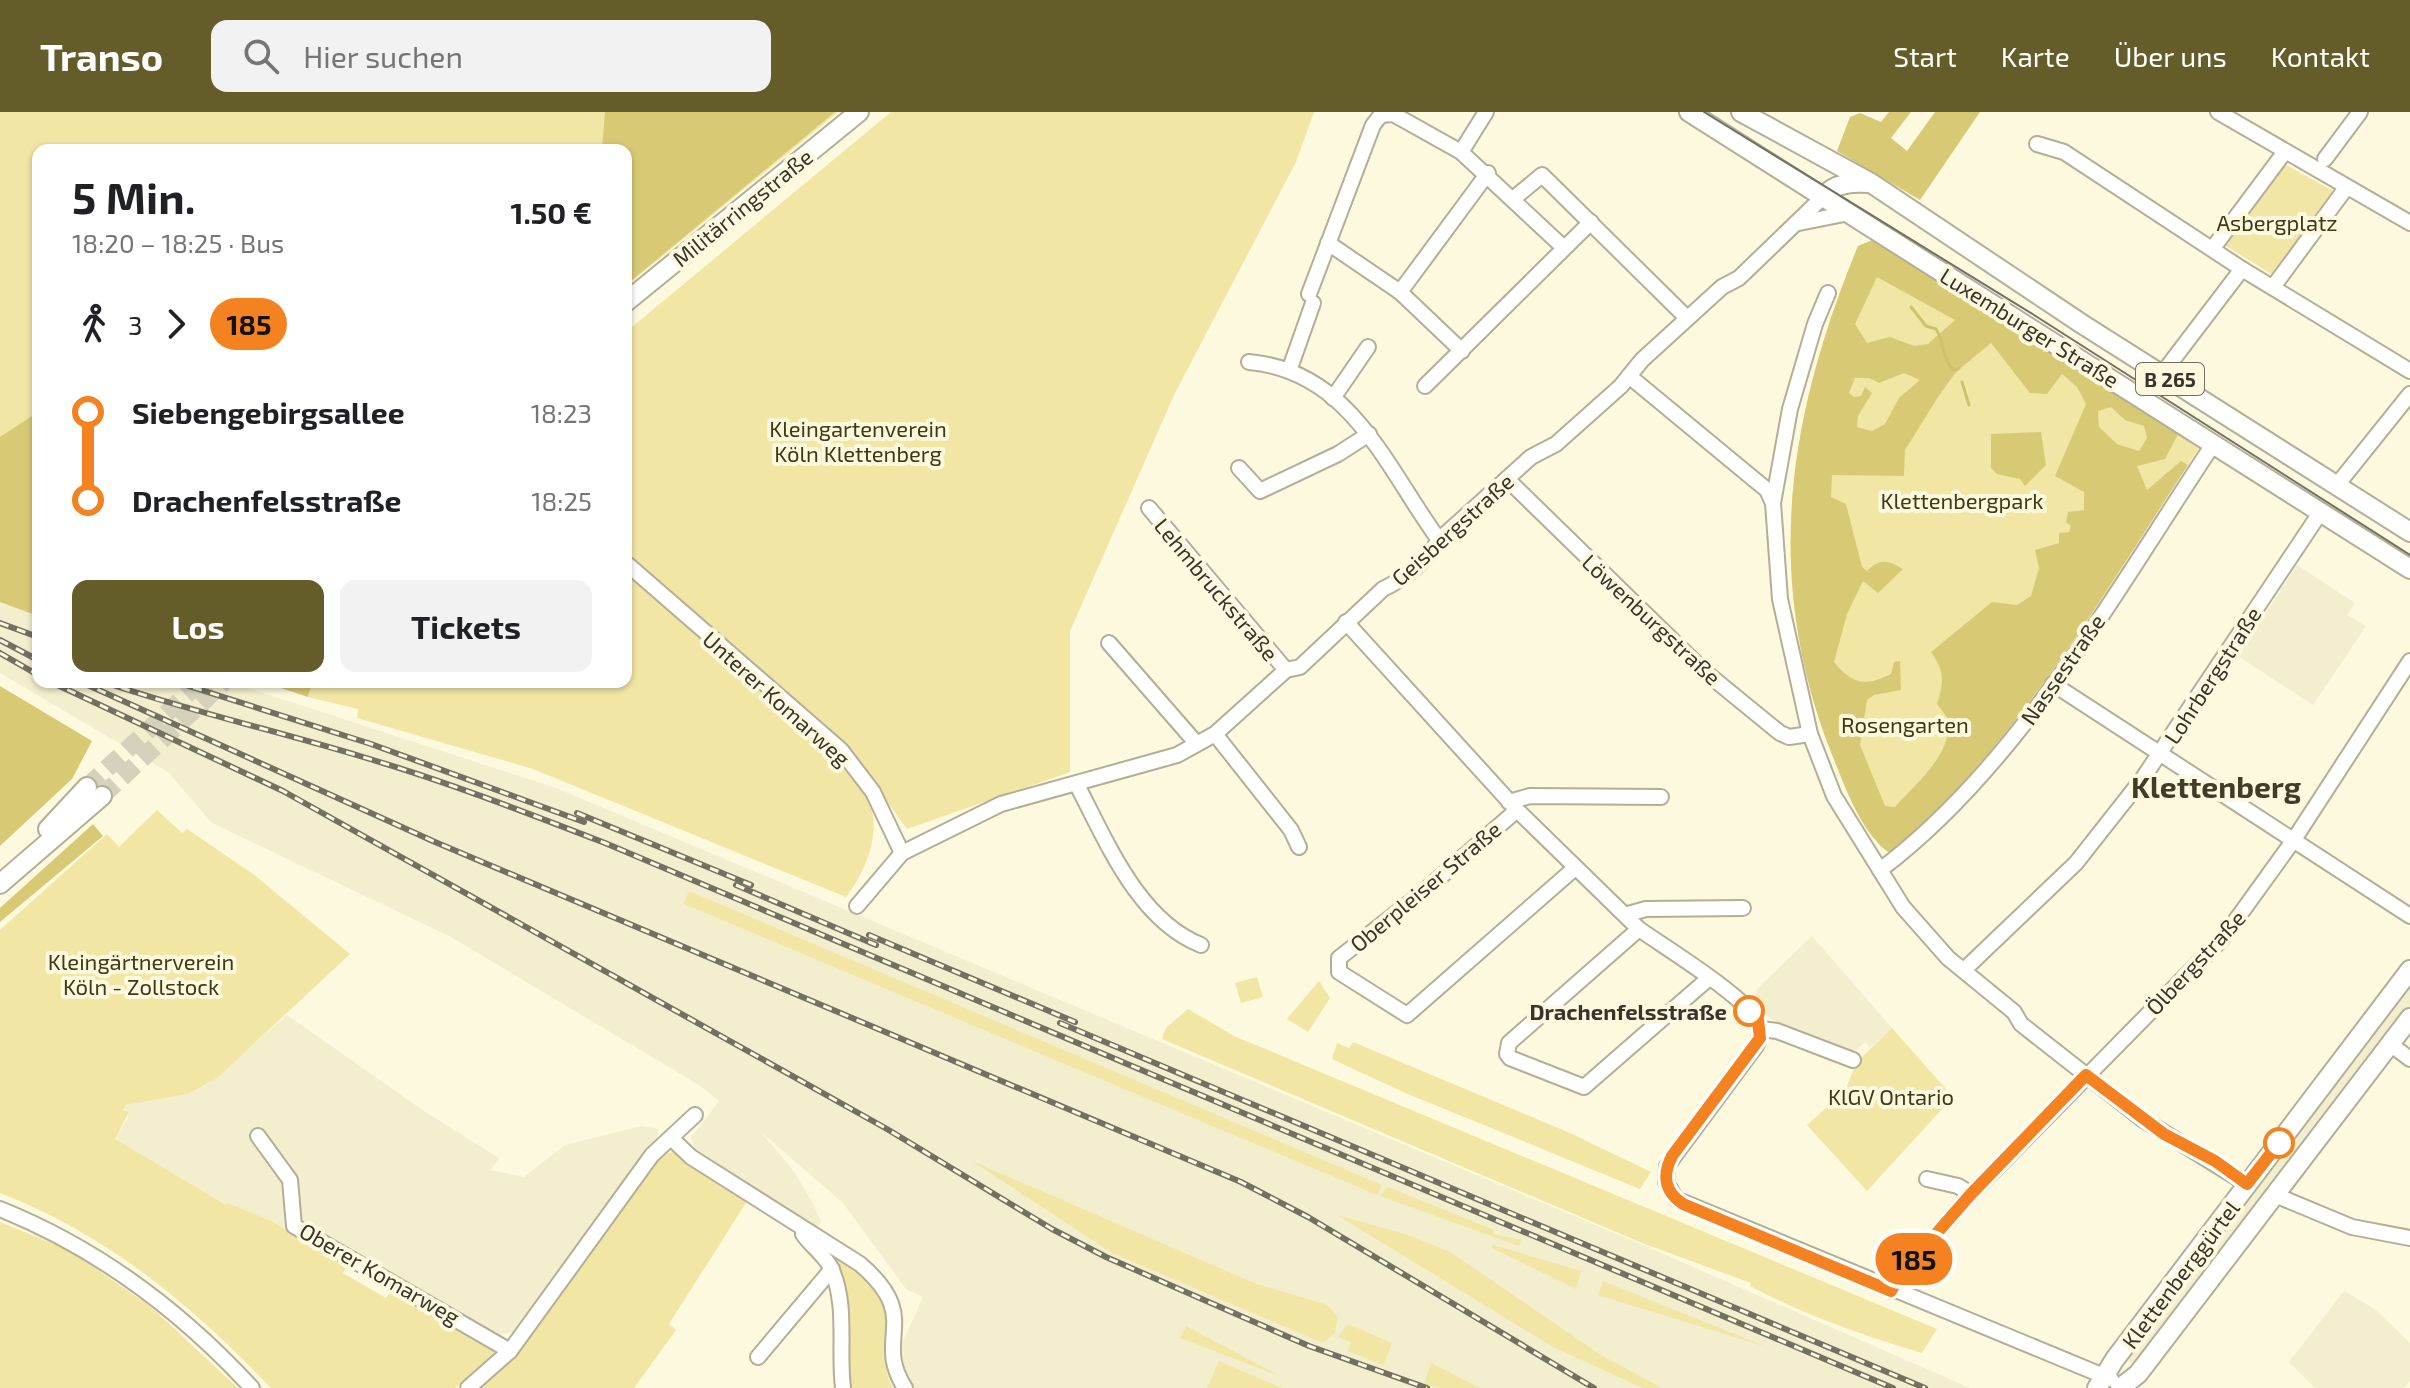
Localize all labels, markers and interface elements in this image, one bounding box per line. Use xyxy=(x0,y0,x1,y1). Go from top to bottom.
search box xyxy=(211,20,771,92)
text: Transo xyxy=(40,33,163,79)
icon: search xyxy=(239,34,283,78)
text: Hier suchen xyxy=(303,38,463,74)
text: Start xyxy=(1893,39,1957,73)
text: Karte xyxy=(2001,39,2070,73)
text: Über uns xyxy=(2114,39,2227,73)
text: Kontakt xyxy=(2271,39,2370,73)
street label: Militärringstraße xyxy=(667,143,817,271)
text: 5 Min. xyxy=(72,170,195,223)
text: 1.50 € xyxy=(510,194,592,230)
park label: Asbergplatz xyxy=(2216,209,2338,235)
text: 18:20 – 18:25 · Bus xyxy=(72,227,284,258)
street label: Luxemburger Straße xyxy=(1936,262,2124,392)
icon: walk xyxy=(72,302,116,346)
icon: forward xyxy=(154,302,198,346)
text: 185 xyxy=(226,307,271,341)
text: 3 xyxy=(128,309,142,340)
road number: B 265 xyxy=(2136,363,2204,395)
text: Siebengebirgsallee xyxy=(132,394,405,430)
text: 18:23 xyxy=(531,397,592,428)
park label: Kleingartenverein Köln Klettenberg xyxy=(769,415,947,466)
street label: Geisbergstraße xyxy=(1386,468,1518,590)
text: Drachenfelsstraße xyxy=(132,482,401,518)
text: 18:25 xyxy=(531,485,592,516)
park label: Klettenbergpark xyxy=(1881,487,2043,513)
street label: Lehmbruckstraße xyxy=(1150,512,1284,666)
street label: Löwenburgstraße xyxy=(1577,548,1727,690)
button: Los xyxy=(72,580,324,672)
button: Tickets xyxy=(340,580,592,672)
street label: Lohrbergstraße xyxy=(2158,602,2266,748)
street label: Nassestraße xyxy=(2014,609,2110,729)
street label: Unterer Komarweg xyxy=(698,625,856,771)
park label: Rosengarten xyxy=(1841,711,1969,737)
district label: Klettenberg xyxy=(2131,768,2302,804)
street label: Oberpleiser Straße xyxy=(1344,815,1506,957)
street label: Ölbergstraße xyxy=(2140,904,2250,1020)
park label: Kleingärtnerverein Köln - Zollstock xyxy=(48,948,234,999)
marker: Drachenfelsstraße xyxy=(1734,996,1764,1026)
place label: Drachenfelsstraße xyxy=(1529,998,1727,1024)
park label: KlGV Ontario xyxy=(1828,1083,1954,1109)
unlabelled marker xyxy=(2264,1128,2294,1158)
street label: Klettenberggürtel xyxy=(2116,1195,2244,1353)
street label: Oberer Komarweg xyxy=(295,1217,465,1329)
line badge: 185 xyxy=(1868,1233,1960,1285)
text: 185 xyxy=(1892,1242,1937,1276)

